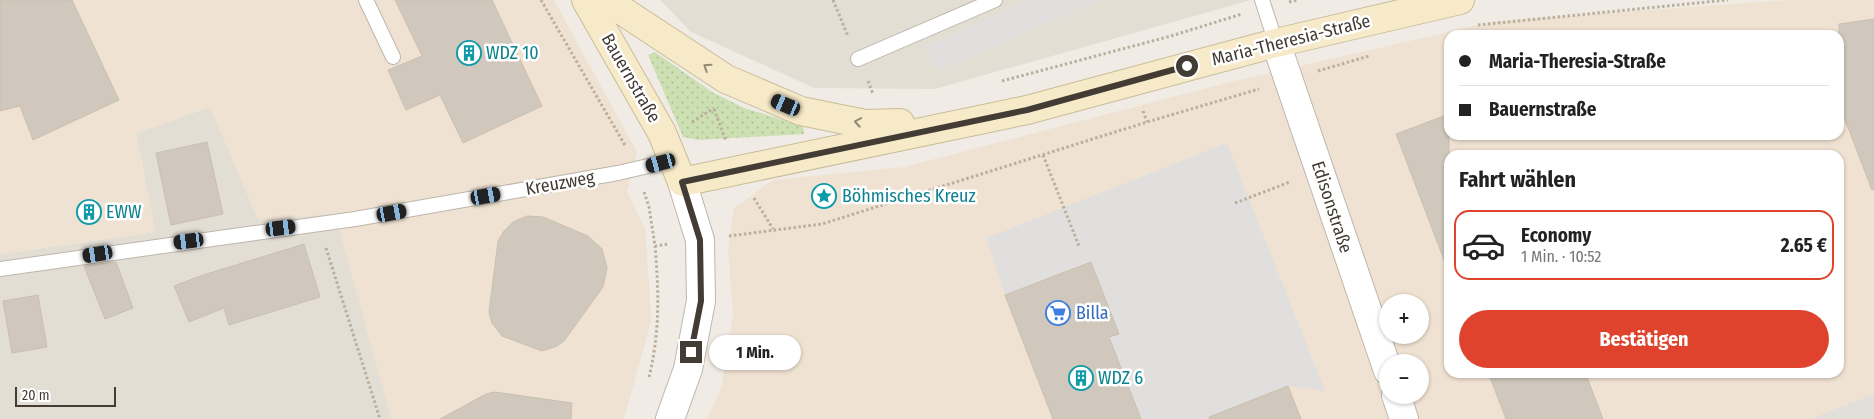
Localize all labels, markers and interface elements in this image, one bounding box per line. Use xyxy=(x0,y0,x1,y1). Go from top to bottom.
street label: Maria-Theresia-Straße xyxy=(1209,10,1373,70)
street label: Bauernstraße xyxy=(597,29,665,127)
building icon: WDZ 10 xyxy=(456,40,482,66)
place label: WDZ 10 xyxy=(486,42,539,64)
text: Maria-Theresia-Straße xyxy=(1489,50,1666,73)
route start xyxy=(1176,55,1198,77)
one-way arrow xyxy=(704,64,713,73)
car xyxy=(769,92,802,118)
text: Bauernstraße xyxy=(1489,98,1596,121)
one-way arrow xyxy=(854,118,863,128)
car xyxy=(644,152,677,174)
street label: Edisonstraße xyxy=(1307,158,1357,256)
street label: Kreuzweg xyxy=(524,166,597,200)
text: Fahrt wählen xyxy=(1459,166,1576,193)
place icon: Böhmisches Kreuz xyxy=(811,183,837,209)
place label: Böhmisches Kreuz xyxy=(842,185,976,207)
car xyxy=(469,186,502,206)
building icon: EWW xyxy=(76,199,102,225)
place label: EWW xyxy=(106,201,142,223)
car xyxy=(375,203,408,223)
car xyxy=(265,219,296,237)
icon: car xyxy=(1461,223,1506,268)
text: Economy xyxy=(1521,224,1591,247)
car xyxy=(173,232,204,250)
text: 2.65 € xyxy=(1781,234,1827,257)
car xyxy=(82,244,113,264)
text: 1 Min. · 10:52 xyxy=(1521,247,1601,266)
map controls xyxy=(1379,294,1429,404)
button: + xyxy=(1379,294,1429,344)
supermarket icon: Billa xyxy=(1045,300,1071,326)
place label: Billa xyxy=(1076,302,1109,324)
button: Bestätigen xyxy=(1459,310,1829,368)
callout: 1 Min. xyxy=(708,334,801,370)
route end xyxy=(680,341,702,363)
text: 1 Min. xyxy=(736,343,774,362)
button: − xyxy=(1379,354,1429,404)
building icon: WDZ 6 xyxy=(1068,365,1094,391)
place label: WDZ 6 xyxy=(1098,367,1143,389)
scale bar xyxy=(15,384,116,407)
text: 20 m xyxy=(22,387,50,404)

